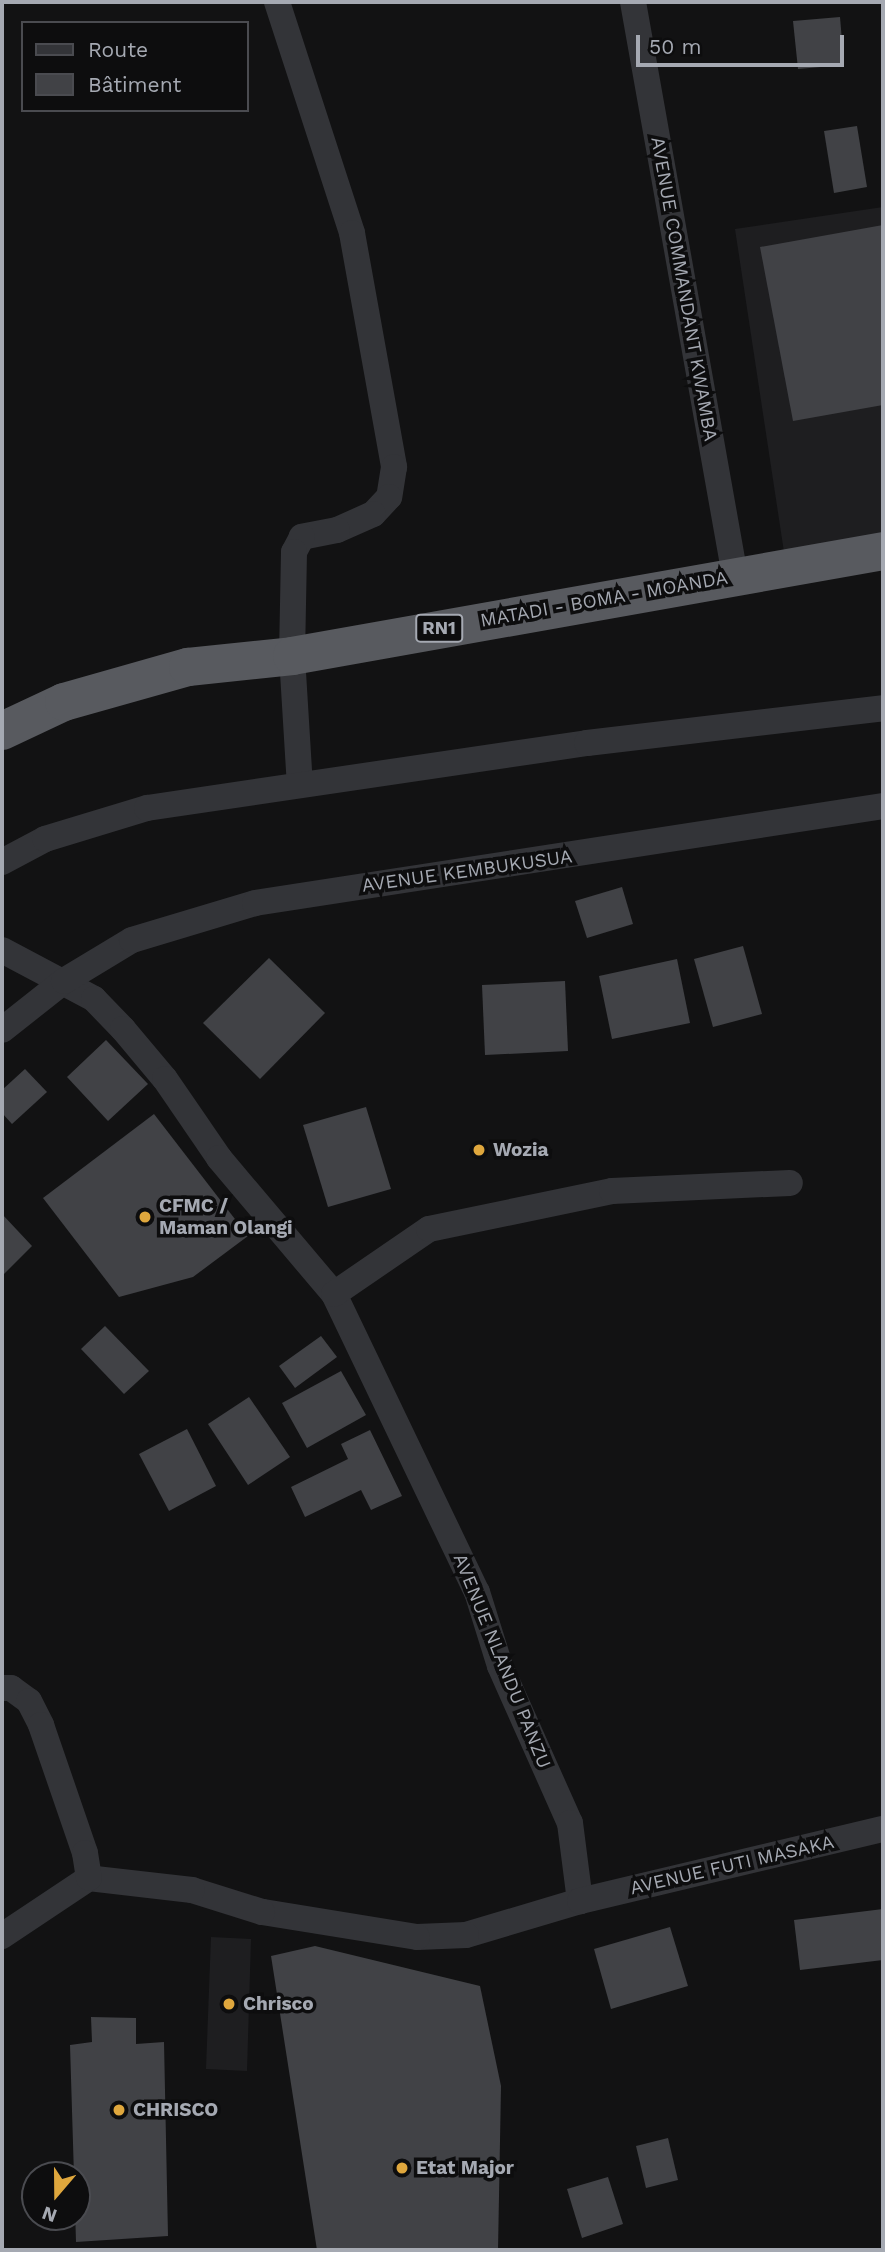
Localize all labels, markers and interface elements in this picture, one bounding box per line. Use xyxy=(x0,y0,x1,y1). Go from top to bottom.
legend xyxy=(21,21,248,112)
scale bar xyxy=(640,21,848,65)
text: 50 m xyxy=(649,34,701,59)
text: Route xyxy=(88,37,148,62)
text: Bâtiment xyxy=(88,72,181,97)
street label: AVENUE COMMANDANT KWAMBA xyxy=(646,135,722,443)
street label: MATADI - BOMA - MOANDA xyxy=(478,566,730,632)
road number: RN1 xyxy=(414,614,464,642)
street label: AVENUE KEMBUKUSUA xyxy=(360,845,574,897)
place label: Wozia xyxy=(493,1139,549,1161)
marker: Wozia xyxy=(471,1142,487,1158)
place label: CFMC / Maman Olangi xyxy=(159,1195,293,1239)
marker: CFMC / Maman Olangi xyxy=(137,1209,153,1225)
street label: AVENUE NLANDU PANZU xyxy=(448,1550,556,1772)
street label: AVENUE FUTI MASAKA xyxy=(628,1830,836,1900)
place label: Chrisco xyxy=(243,1993,314,2015)
marker: Chrisco xyxy=(221,1996,237,2012)
place label: CHRISCO xyxy=(133,2099,218,2121)
marker: CHRISCO xyxy=(111,2102,127,2118)
place label: Etat Major xyxy=(416,2157,514,2179)
marker: Etat Major xyxy=(394,2160,410,2176)
north arrow xyxy=(21,2161,91,2231)
text: N xyxy=(39,2201,60,2228)

